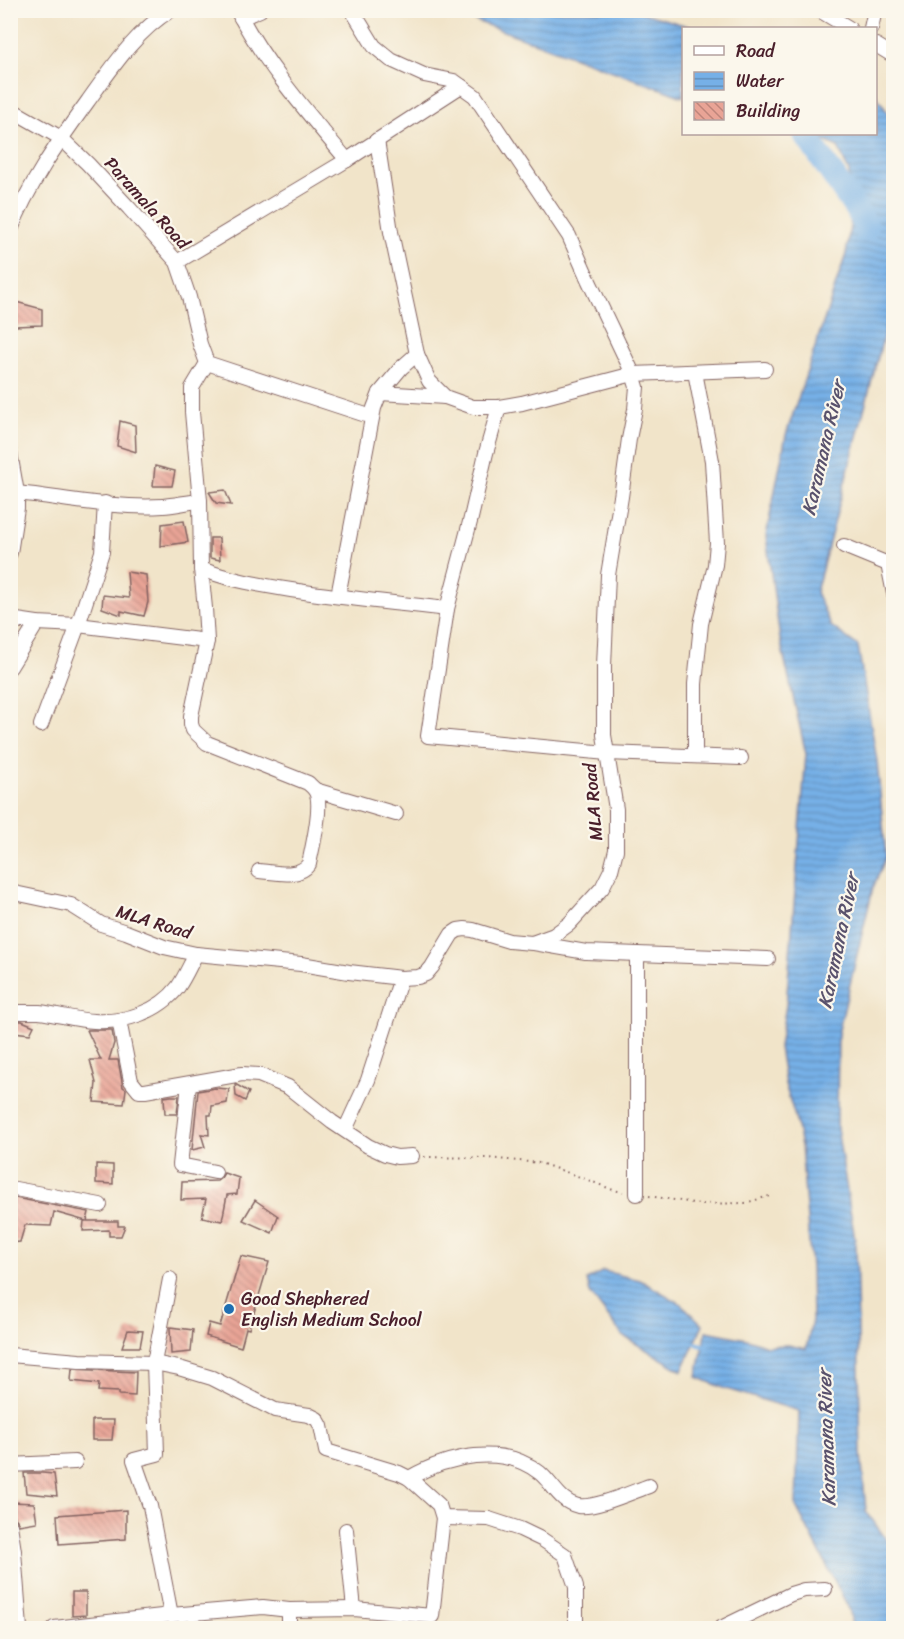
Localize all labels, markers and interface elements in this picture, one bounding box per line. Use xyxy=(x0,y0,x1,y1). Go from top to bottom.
legend xyxy=(682,27,877,135)
text: Road xyxy=(736,35,776,67)
text: Water xyxy=(736,65,785,97)
text: Building xyxy=(736,95,800,127)
street label: Paramala Road xyxy=(96,149,199,258)
water label: Karamana River xyxy=(791,374,857,519)
street label: MLA Road xyxy=(574,760,612,842)
water label: Karamana River xyxy=(807,867,871,1012)
street label: MLA Road xyxy=(112,895,197,949)
place label: Good Shephered English Medium School xyxy=(241,1283,423,1336)
marker: Good Shephered English Medium School xyxy=(222,1302,236,1316)
water label: Karamana River xyxy=(806,1365,846,1507)

